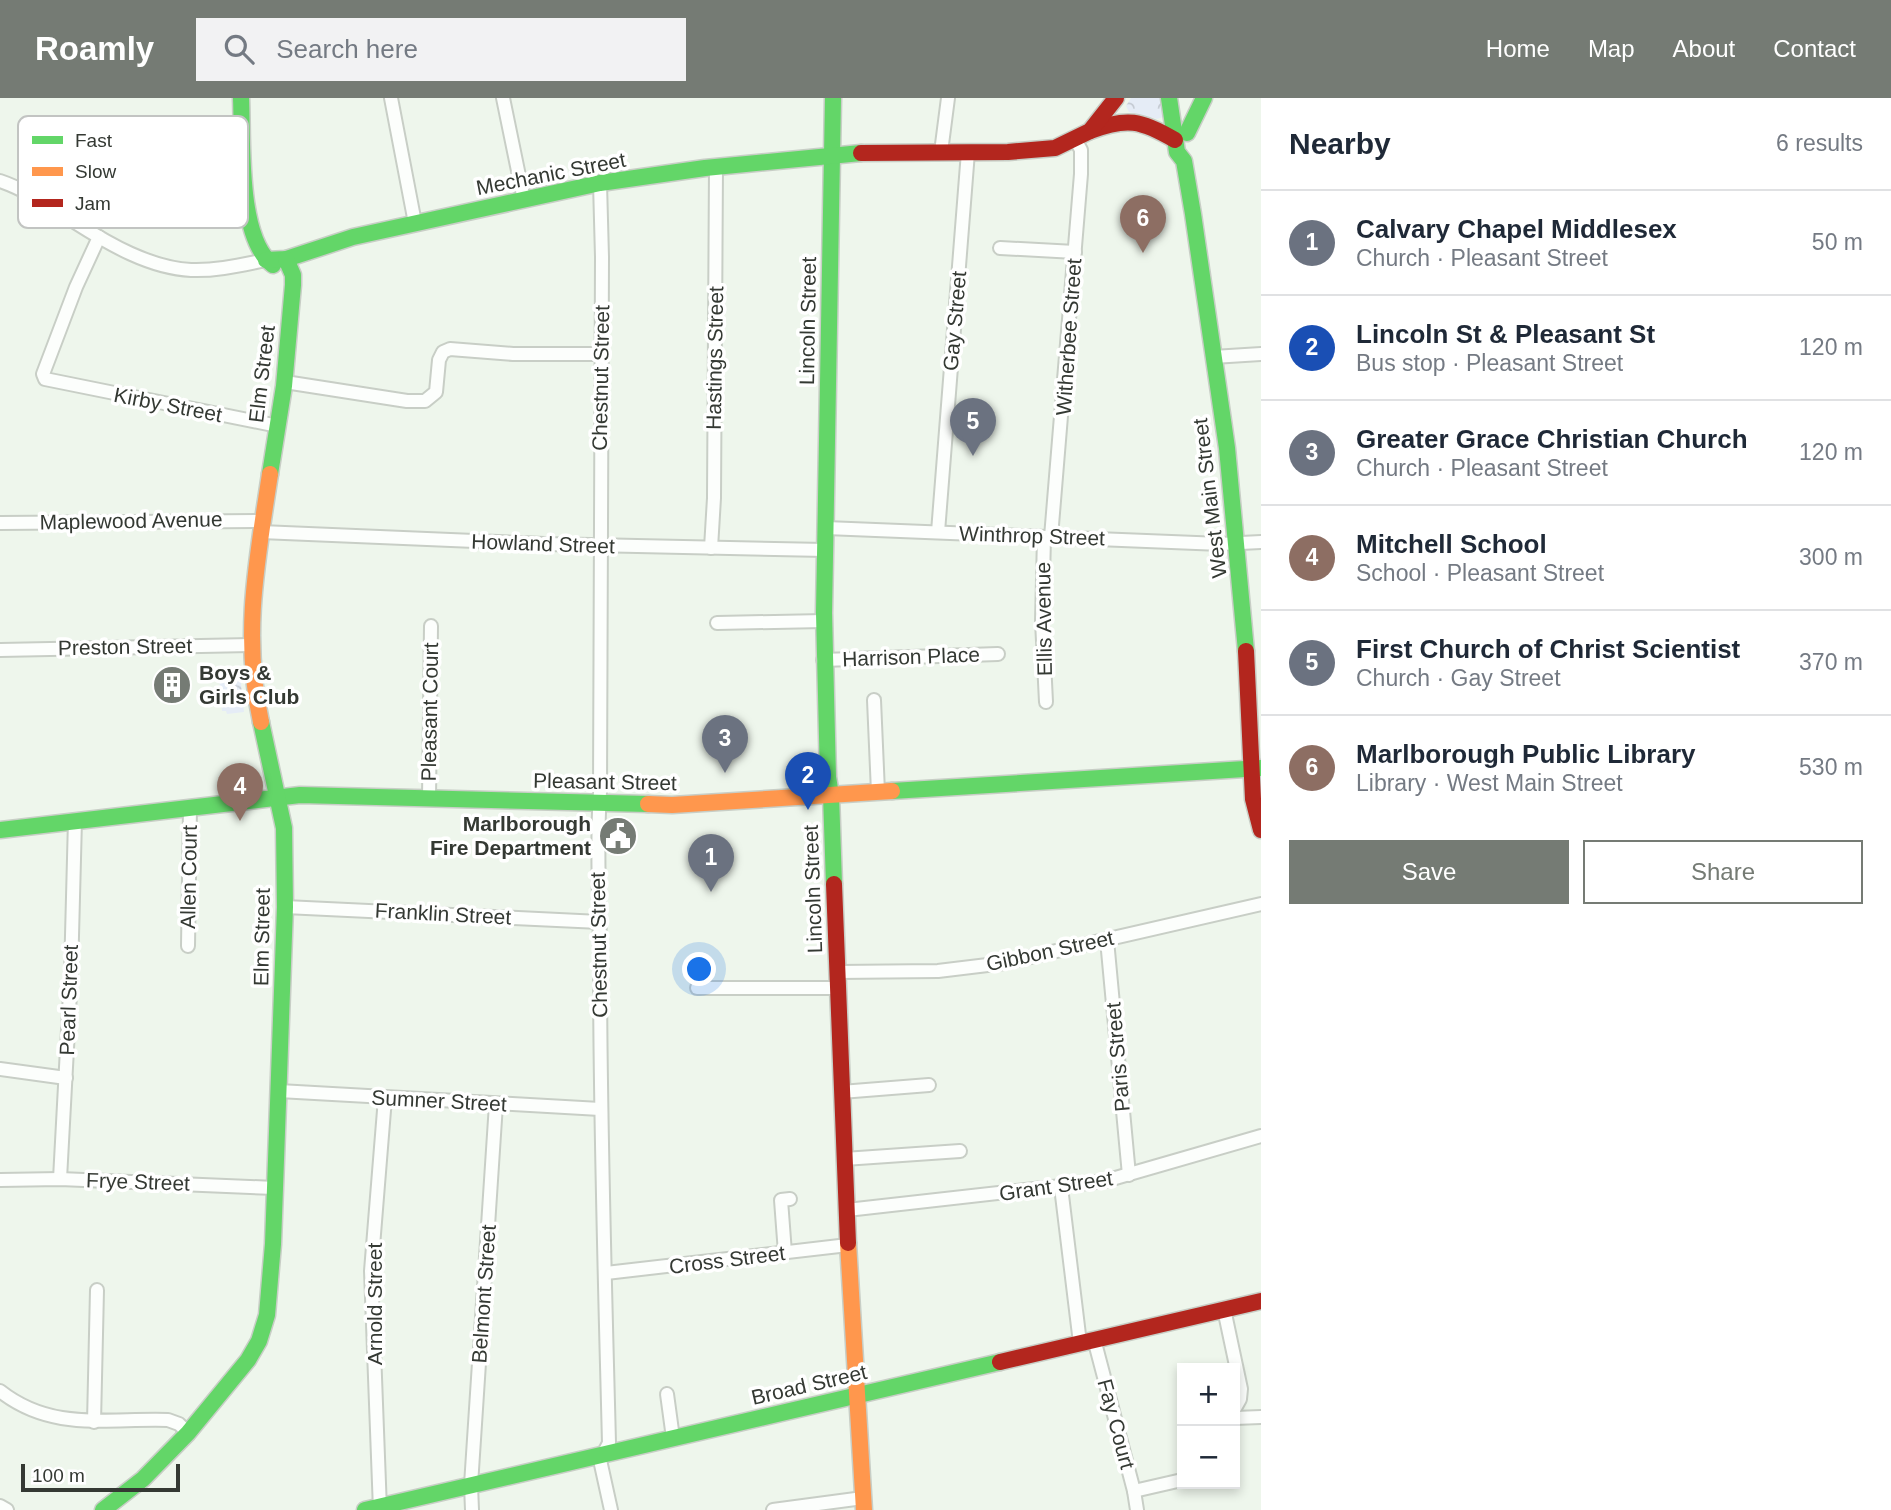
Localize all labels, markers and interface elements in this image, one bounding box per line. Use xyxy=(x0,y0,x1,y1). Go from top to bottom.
search box xyxy=(196,18,686,81)
text: Roamly xyxy=(35,30,154,67)
icon: search xyxy=(220,30,258,68)
text: Search here xyxy=(276,34,418,64)
text: Home xyxy=(1486,35,1550,62)
text: Map xyxy=(1588,35,1635,62)
text: About xyxy=(1673,35,1735,62)
text: Contact xyxy=(1773,35,1856,62)
legend xyxy=(18,116,248,228)
text: Nearby xyxy=(1289,127,1391,160)
text: Fast xyxy=(75,130,113,151)
text: 6 results xyxy=(1776,130,1863,156)
street label: Mechanic Street xyxy=(474,148,628,199)
text: Slow xyxy=(75,161,116,182)
text: Jam xyxy=(75,193,111,214)
pin: 6 xyxy=(1120,195,1166,253)
text: Calvary Chapel Middlesex xyxy=(1356,214,1677,244)
text: 1 xyxy=(1306,229,1318,255)
text: 50 m xyxy=(1812,229,1863,255)
text: Church · Pleasant Street xyxy=(1356,245,1608,271)
street label: Lincoln Street xyxy=(795,256,820,385)
street label: Witherbee Street xyxy=(1052,257,1085,416)
street label: Gay Street xyxy=(939,270,970,372)
street label: Hastings Street xyxy=(702,286,727,430)
street label: Chestnut Street xyxy=(588,305,613,451)
text: Lincoln St & Pleasant St xyxy=(1356,319,1655,349)
street label: Elm Street xyxy=(244,324,279,424)
text: 2 xyxy=(1306,334,1318,360)
text: 120 m xyxy=(1799,334,1863,360)
text: Bus stop · Pleasant Street xyxy=(1356,350,1623,376)
street label: Kirby Street xyxy=(112,383,224,426)
pin: 5 xyxy=(950,398,996,456)
street label: West Main Street xyxy=(1188,417,1231,579)
text: Greater Grace Christian Church xyxy=(1356,424,1748,454)
text: 3 xyxy=(1306,439,1318,465)
text: 120 m xyxy=(1799,439,1863,465)
text: Church · Pleasant Street xyxy=(1356,455,1608,481)
street label: Maplewood Avenue xyxy=(39,507,223,534)
street label: Winthrop Street xyxy=(959,521,1105,550)
text: Mitchell School xyxy=(1356,529,1547,559)
street label: Howland Street xyxy=(471,530,615,558)
text: 4 xyxy=(1306,544,1318,570)
text: 300 m xyxy=(1799,544,1863,570)
text: School · Pleasant Street xyxy=(1356,560,1604,586)
street label: Ellis Avenue xyxy=(1031,562,1056,676)
street label: Preston Street xyxy=(58,634,192,659)
text: First Church of Christ Scientist xyxy=(1356,634,1740,664)
street label: Pleasant Court xyxy=(417,642,442,782)
street label: Harrison Place xyxy=(842,643,980,670)
text: 5 xyxy=(1306,649,1318,675)
text: 370 m xyxy=(1799,649,1863,675)
place label: Boys & Girls Club xyxy=(199,661,299,708)
building icon: Boys & Girls Club xyxy=(151,664,193,706)
text: Church · Gay Street xyxy=(1356,665,1561,691)
pin: 3 xyxy=(702,715,748,773)
text: Marlborough Public Library xyxy=(1356,739,1695,769)
pin: 2 xyxy=(785,752,831,810)
text: 6 xyxy=(1306,754,1318,780)
text: 530 m xyxy=(1799,754,1863,780)
pin: 4 xyxy=(217,763,263,821)
street label: Pleasant Street xyxy=(533,769,677,794)
text: Library · West Main Street xyxy=(1356,770,1623,796)
place label: Marlborough Fire Department xyxy=(430,812,591,859)
public building icon: Marlborough Fire Department xyxy=(597,815,639,857)
street label: Lincoln Street xyxy=(799,824,826,954)
street label: Allen Court xyxy=(176,825,201,929)
pin: 1 xyxy=(688,834,734,892)
button: Save xyxy=(1289,840,1569,904)
button: Share xyxy=(1583,840,1863,904)
street label: Chestnut Street xyxy=(586,872,611,1018)
street label: Elm Street xyxy=(249,888,274,986)
street label: Franklin Street xyxy=(374,898,512,929)
street label: Gibbon Street xyxy=(984,926,1116,975)
street label: Pearl Street xyxy=(55,944,82,1056)
your location xyxy=(682,952,716,986)
street label: Paris Street xyxy=(1101,1001,1134,1113)
street label: Sumner Street xyxy=(371,1085,507,1116)
street label: Grant Street xyxy=(998,1166,1114,1205)
street label: Frye Street xyxy=(86,1168,190,1195)
street label: Belmont Street xyxy=(467,1224,500,1364)
street label: Cross Street xyxy=(668,1241,786,1278)
street label: Arnold Street xyxy=(363,1243,386,1365)
street label: Broad Street xyxy=(749,1360,869,1409)
map controls xyxy=(1177,1363,1240,1489)
button: + xyxy=(1177,1363,1240,1426)
street label: Fay Court xyxy=(1093,1376,1140,1472)
button: − xyxy=(1177,1426,1240,1489)
scale bar xyxy=(21,1461,180,1493)
text: 100 m xyxy=(32,1465,85,1486)

